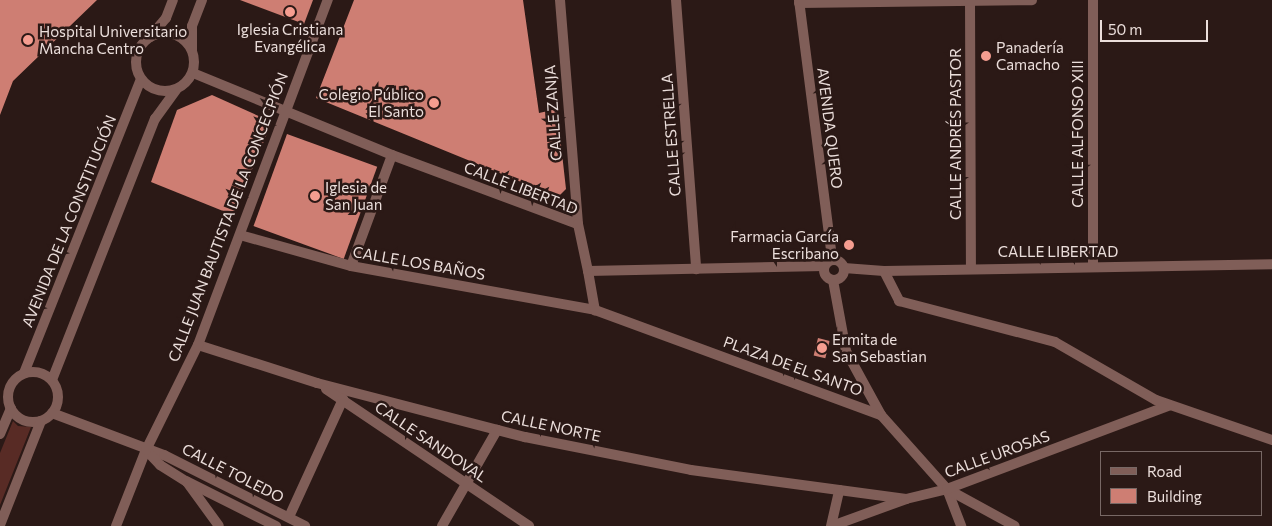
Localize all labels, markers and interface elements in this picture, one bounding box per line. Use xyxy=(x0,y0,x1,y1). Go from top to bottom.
marker: Iglesia Cristiana Evangélica xyxy=(284,6,296,18)
scale bar xyxy=(1102,10,1210,42)
place label: Iglesia Cristiana Evangélica xyxy=(237,20,343,55)
text: 50 m xyxy=(1108,20,1142,38)
place label: Hospital Universitario Mancha Centro xyxy=(39,22,187,57)
marker: Hospital Universitario Mancha Centro xyxy=(21,33,35,47)
place label: Panadería Camacho xyxy=(996,38,1064,73)
street label: CALLE ANDRÉS PASTOR xyxy=(947,48,965,220)
marker: Panadería Camacho xyxy=(980,50,992,62)
street label: CALLE ALFONSO XIII xyxy=(1069,60,1087,208)
street label: CALLE ZANJA xyxy=(541,64,565,162)
street label: AVENIDA QUERO xyxy=(814,66,846,190)
street label: CALLE JUAN BAUTISTA DE LA CONCECPIÓN xyxy=(164,70,292,364)
street label: CALLE ESTRELLA xyxy=(658,73,684,197)
place label: Colegio Público El Santo xyxy=(319,85,424,120)
marker: Colegio Público El Santo xyxy=(428,97,440,109)
street label: AVENIDA DE LA CONSTITUCIÓN xyxy=(18,112,120,330)
street label: CALLE LIBERTAD xyxy=(462,158,580,218)
place label: Iglesia de San Juan xyxy=(325,178,387,213)
marker: Iglesia de San Juan xyxy=(309,190,321,202)
place label: Farmacia García Escribano xyxy=(730,227,839,262)
marker: Farmacia García Escribano xyxy=(843,239,855,251)
street label: CALLE LOS BAÑOS xyxy=(351,242,487,284)
street label: CALLE LIBERTAD xyxy=(998,243,1118,261)
place label: Ermita de San Sebastian xyxy=(832,330,927,365)
street label: PLAZA DE EL SANTO xyxy=(721,332,865,400)
marker: Ermita de San Sebastian xyxy=(816,342,828,354)
street label: CALLE SANDOVAL xyxy=(372,398,490,486)
street label: CALLE NORTE xyxy=(500,407,602,445)
street label: CALLE UROSAS xyxy=(942,427,1052,481)
street label: CALLE TOLEDO xyxy=(179,440,287,506)
legend xyxy=(1100,451,1262,516)
text: Road xyxy=(1147,462,1182,480)
text: Building xyxy=(1147,487,1202,505)

